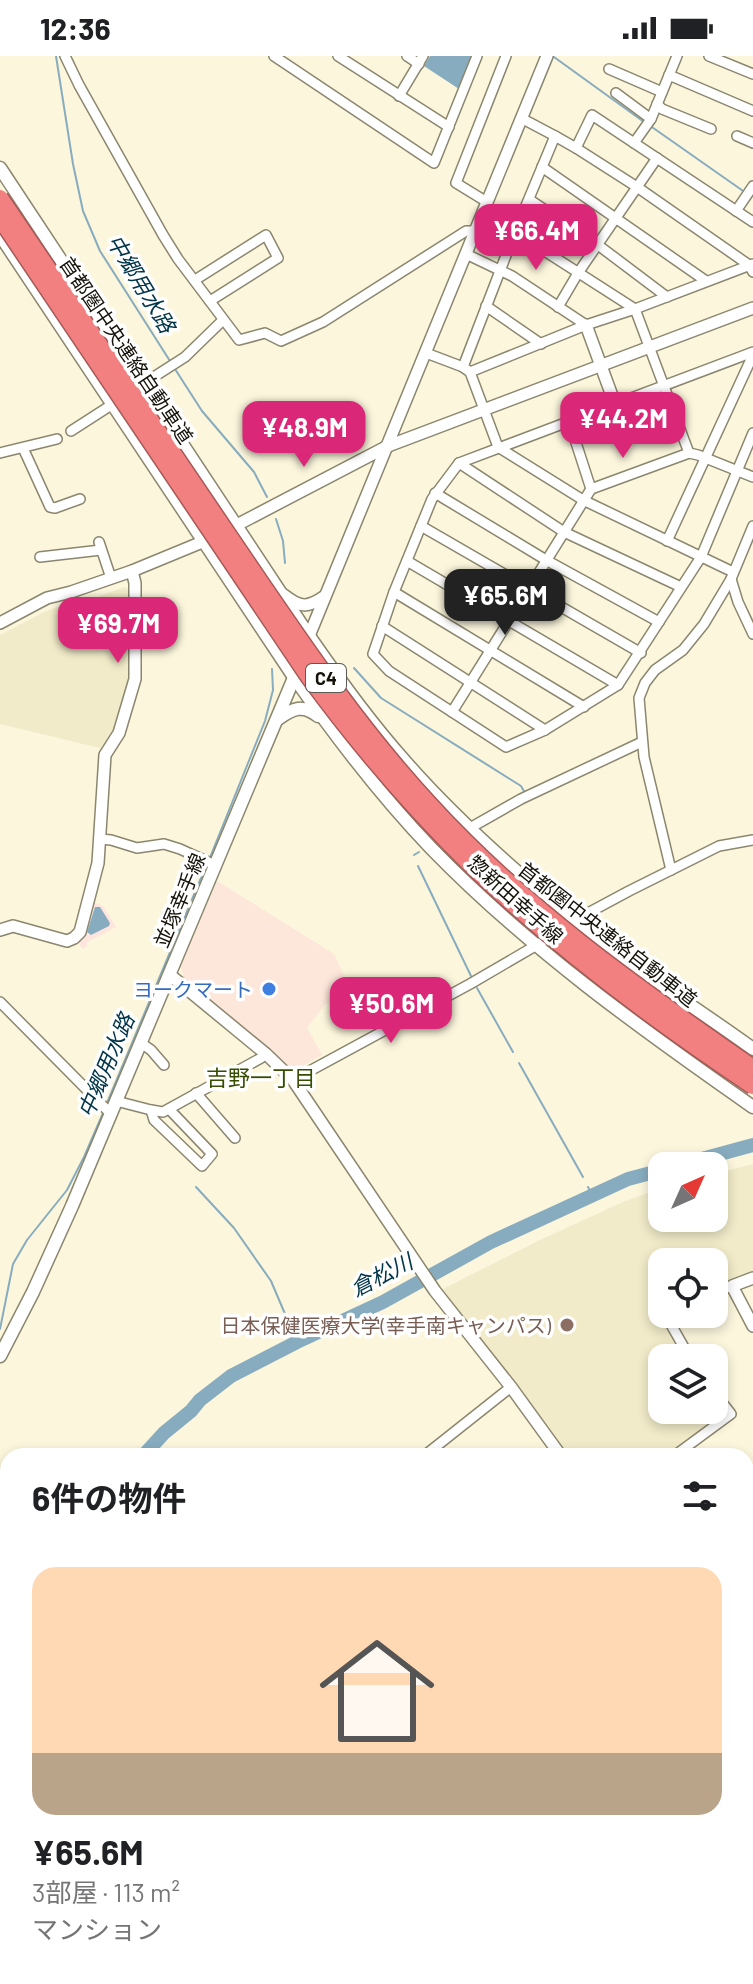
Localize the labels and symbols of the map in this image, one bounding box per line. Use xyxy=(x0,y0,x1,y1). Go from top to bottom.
pin: ¥66.4M xyxy=(471,204,601,272)
water label: 中郷用水路 xyxy=(103,229,182,339)
street label: 首都圏中央連絡自動車道 xyxy=(56,252,198,448)
pin: ¥44.2M xyxy=(558,392,688,460)
pin: ¥48.9M xyxy=(239,401,369,469)
pin: ¥65.6M xyxy=(440,569,570,637)
pin: ¥69.7M xyxy=(53,597,183,665)
road number: C4 xyxy=(306,664,346,692)
street label: 並塚幸手線 xyxy=(148,849,210,951)
street label: 惣新田幸手線 xyxy=(463,850,569,948)
street label: 首都圏中央連絡自動車道 xyxy=(514,857,702,1011)
place label: ヨークマート xyxy=(133,977,253,1001)
pin: ¥50.6M xyxy=(326,977,456,1045)
marker: ヨークマート xyxy=(260,980,278,998)
water label: 中郷用水路 xyxy=(72,1007,139,1121)
district label: 吉野一丁目 xyxy=(206,1064,316,1090)
north arrow xyxy=(648,1152,728,1232)
water label: 倉松川 xyxy=(346,1247,418,1301)
place label: 日本保健医療大学(幸手南キャンパス) xyxy=(221,1313,552,1337)
marker: 日本保健医療大学(幸手南キャンパス) xyxy=(558,1316,576,1334)

